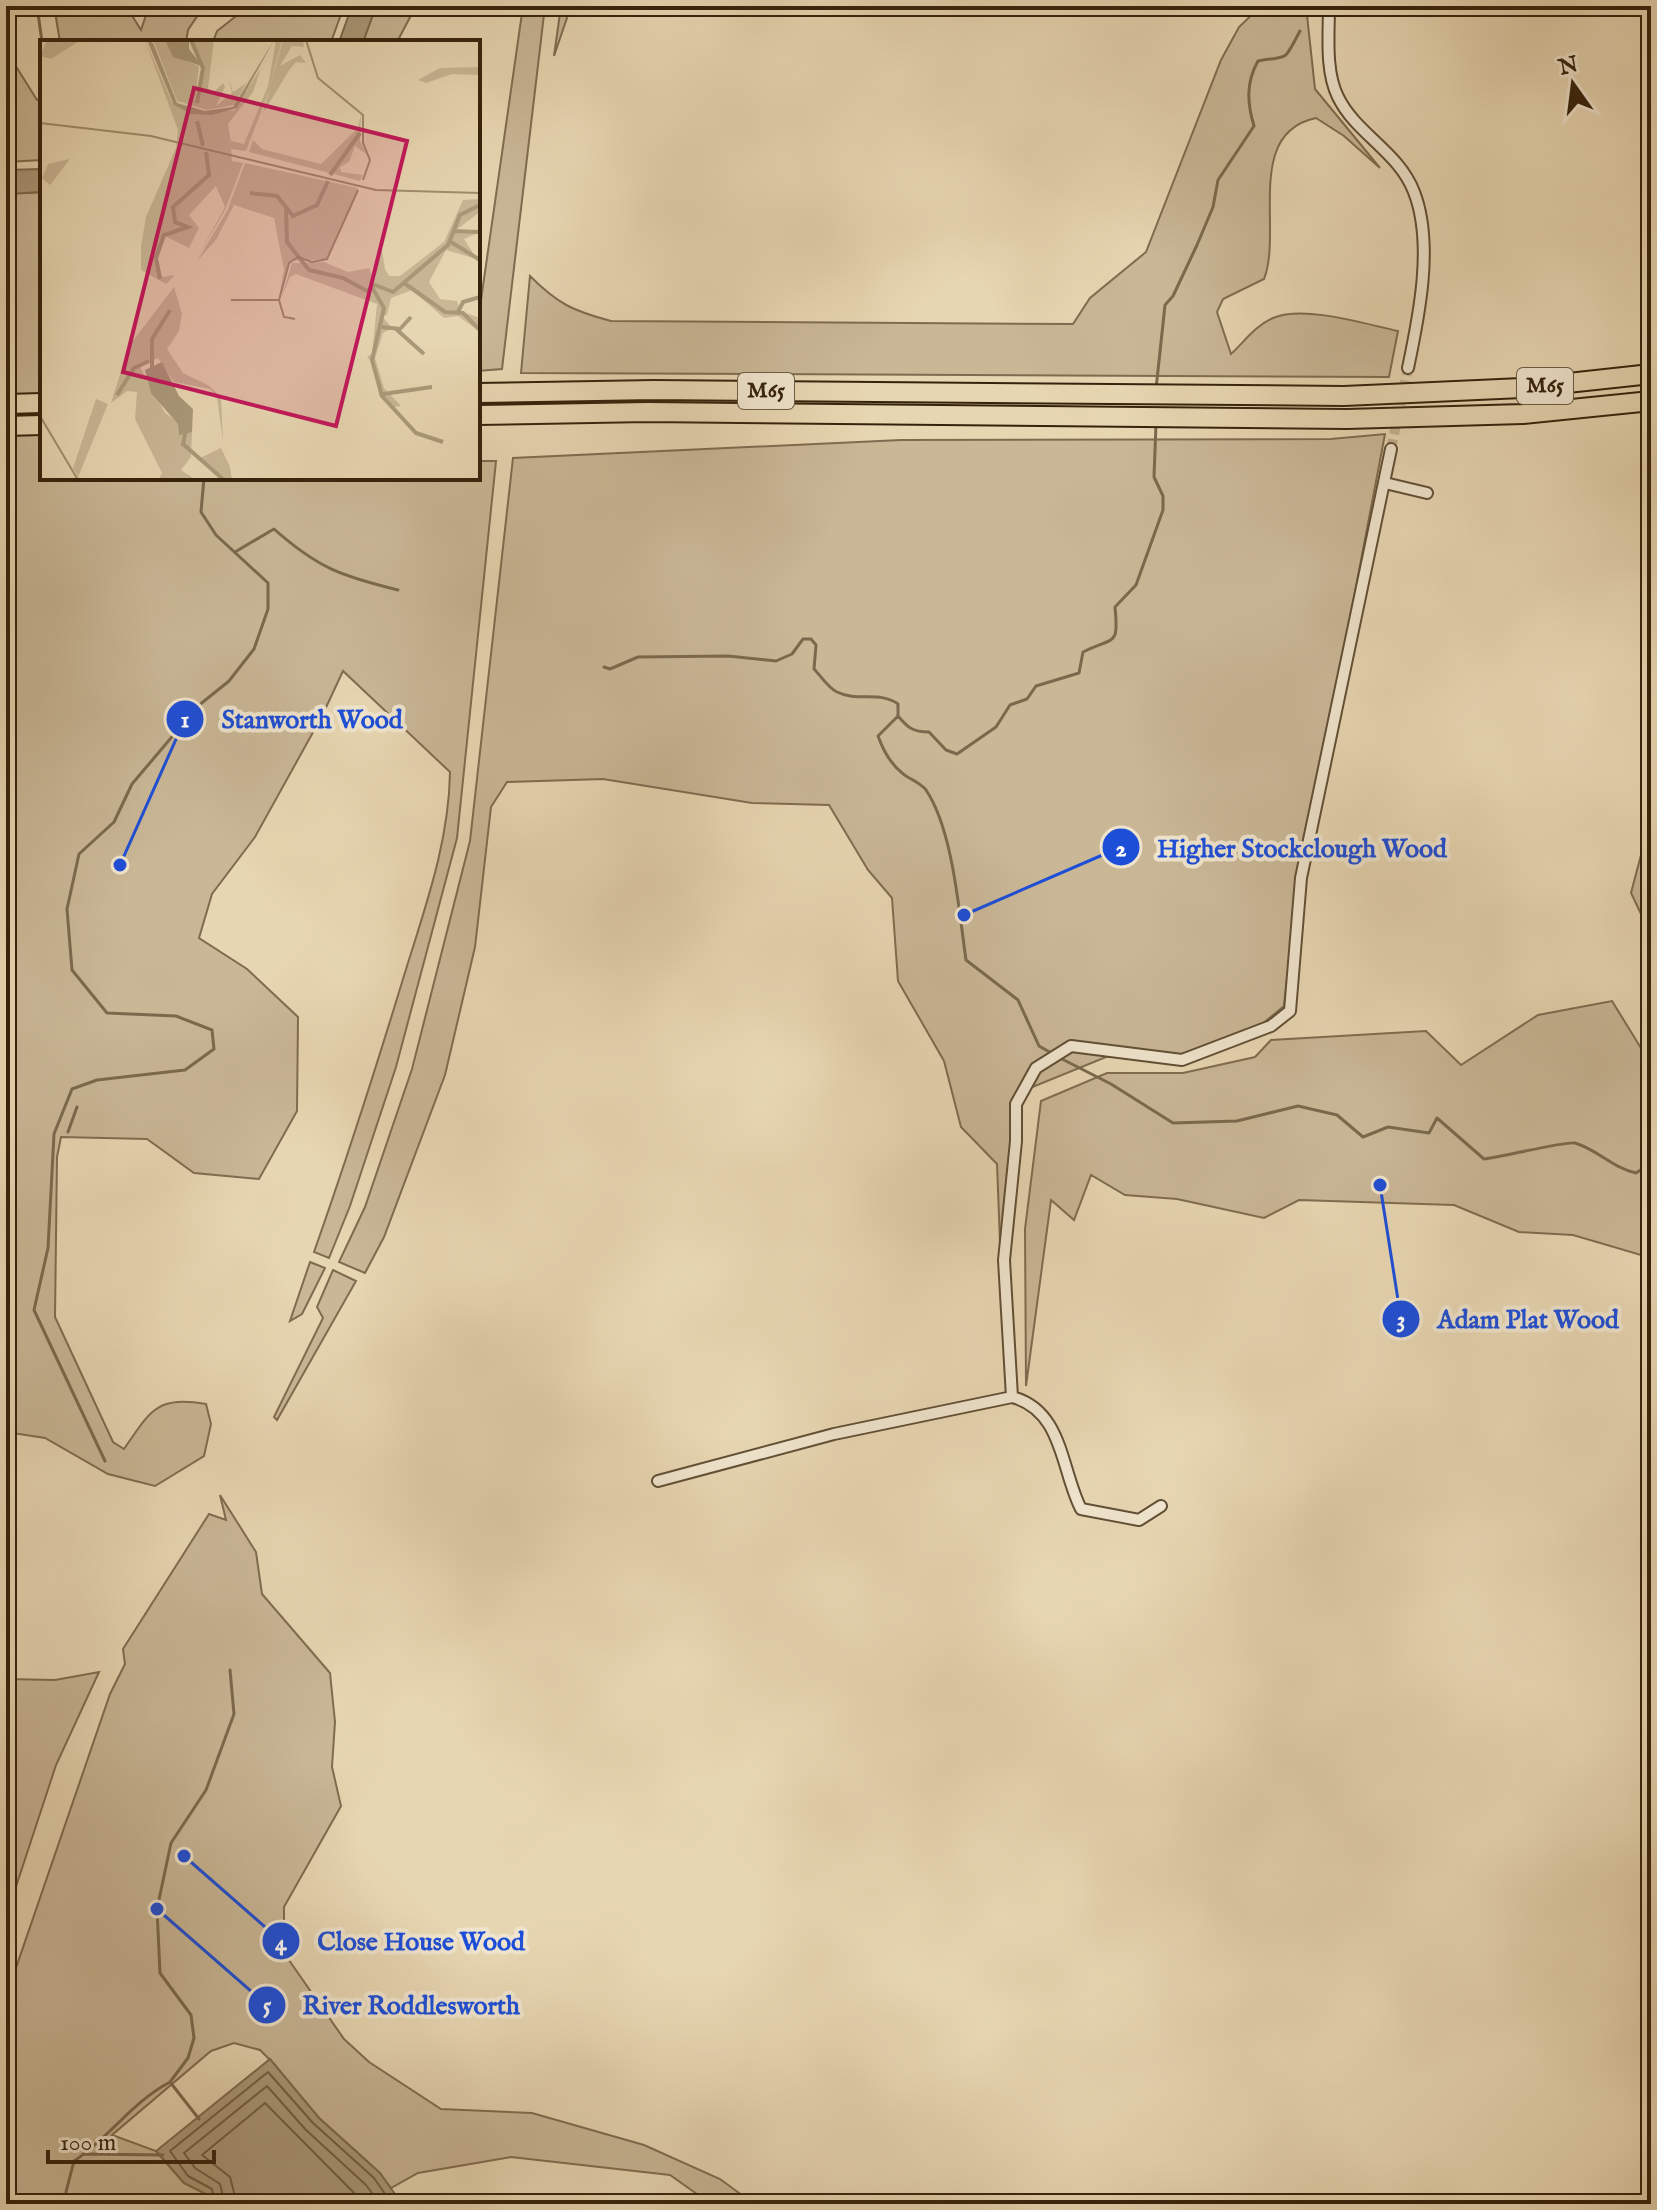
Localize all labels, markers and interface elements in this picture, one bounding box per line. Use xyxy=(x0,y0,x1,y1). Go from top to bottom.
inset map xyxy=(40,40,480,480)
north arrow xyxy=(1533,44,1613,124)
text: N xyxy=(1555,51,1581,83)
road number: M65 xyxy=(1517,368,1573,404)
road number: M65 xyxy=(738,373,794,409)
callout: Stanworth Wood xyxy=(165,694,418,744)
text: Stanworth Wood xyxy=(221,704,404,737)
text: 1 xyxy=(181,705,190,736)
callout: Higher Stockclough Wood xyxy=(1101,822,1463,872)
text: Higher Stockclough Wood xyxy=(1157,833,1448,866)
text: 2 xyxy=(1115,834,1127,865)
callout: Adam Plat Wood xyxy=(1381,1294,1635,1344)
text: Adam Plat Wood xyxy=(1436,1304,1620,1337)
text: 3 xyxy=(1397,1305,1405,1336)
callout: Close House Wood xyxy=(261,1916,541,1966)
text: Close House Wood xyxy=(317,1926,526,1959)
text: 4 xyxy=(275,1928,288,1959)
callout: River Roddlesworth xyxy=(247,1980,536,2030)
text: River Roddlesworth xyxy=(302,1990,521,2023)
text: 5 xyxy=(263,1991,272,2022)
scale bar xyxy=(48,2114,214,2164)
text: 100 m xyxy=(60,2128,116,2159)

